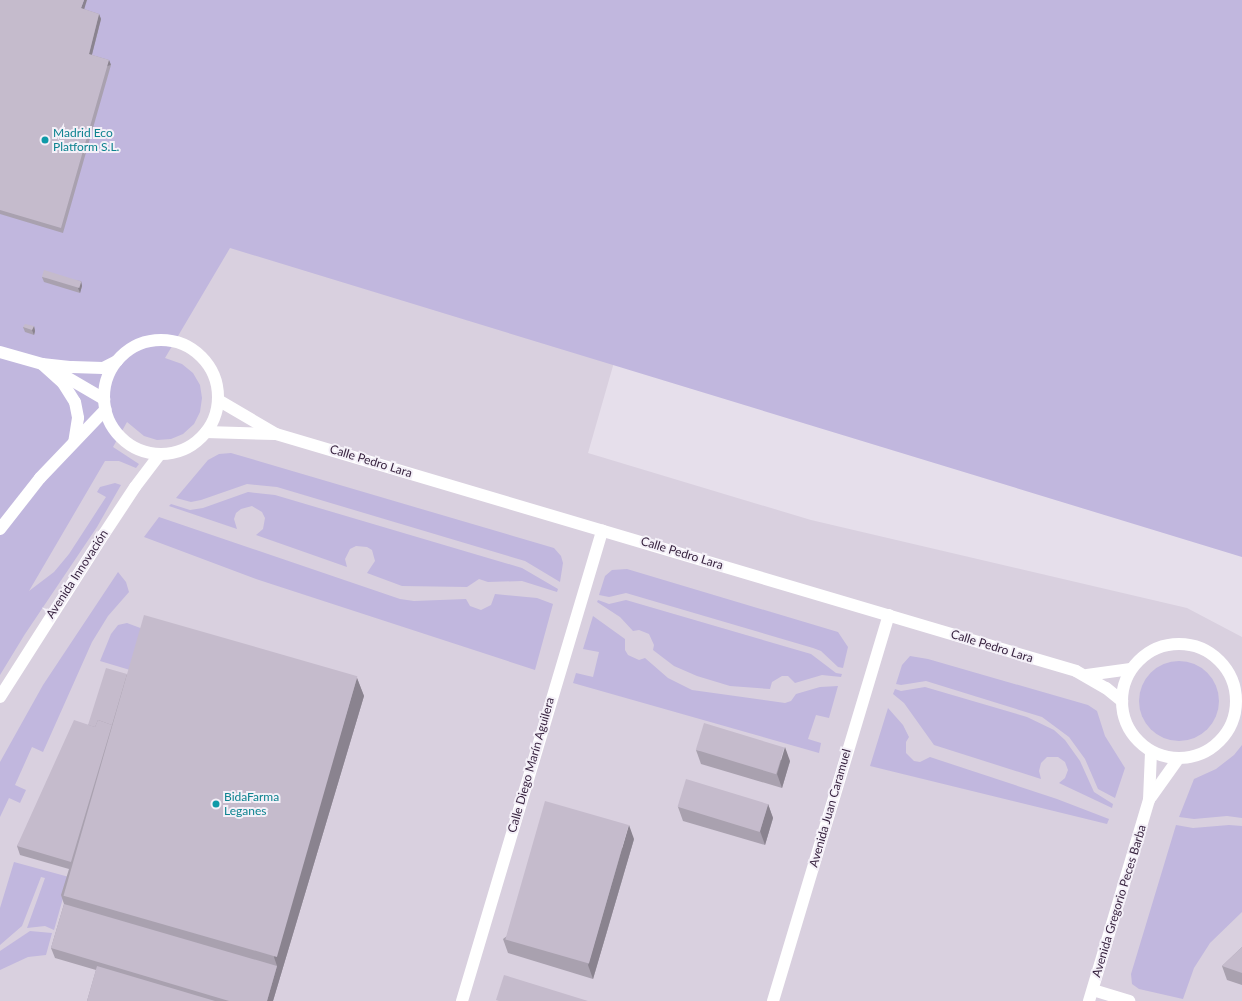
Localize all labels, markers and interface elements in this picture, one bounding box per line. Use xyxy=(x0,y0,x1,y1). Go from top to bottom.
place label: Madrid Eco Platform S.L. xyxy=(53,126,119,154)
marker: Madrid Eco Platform S.L. xyxy=(40,135,50,145)
street label: Calle Pedro Lara xyxy=(328,442,414,480)
street label: Avenida Innovación xyxy=(43,527,111,621)
street label: Calle Pedro Lara xyxy=(639,534,725,572)
street label: Calle Pedro Lara xyxy=(949,627,1035,665)
street label: Calle Diego Marín Aguilera xyxy=(505,695,557,835)
street label: Avenida Juan Caramuel xyxy=(806,747,854,869)
place label: BidaFarma Leganes xyxy=(224,790,279,818)
marker: BidaFarma Leganes xyxy=(211,799,221,809)
street label: Avenida Gregorio Peces Barba xyxy=(1089,823,1149,979)

